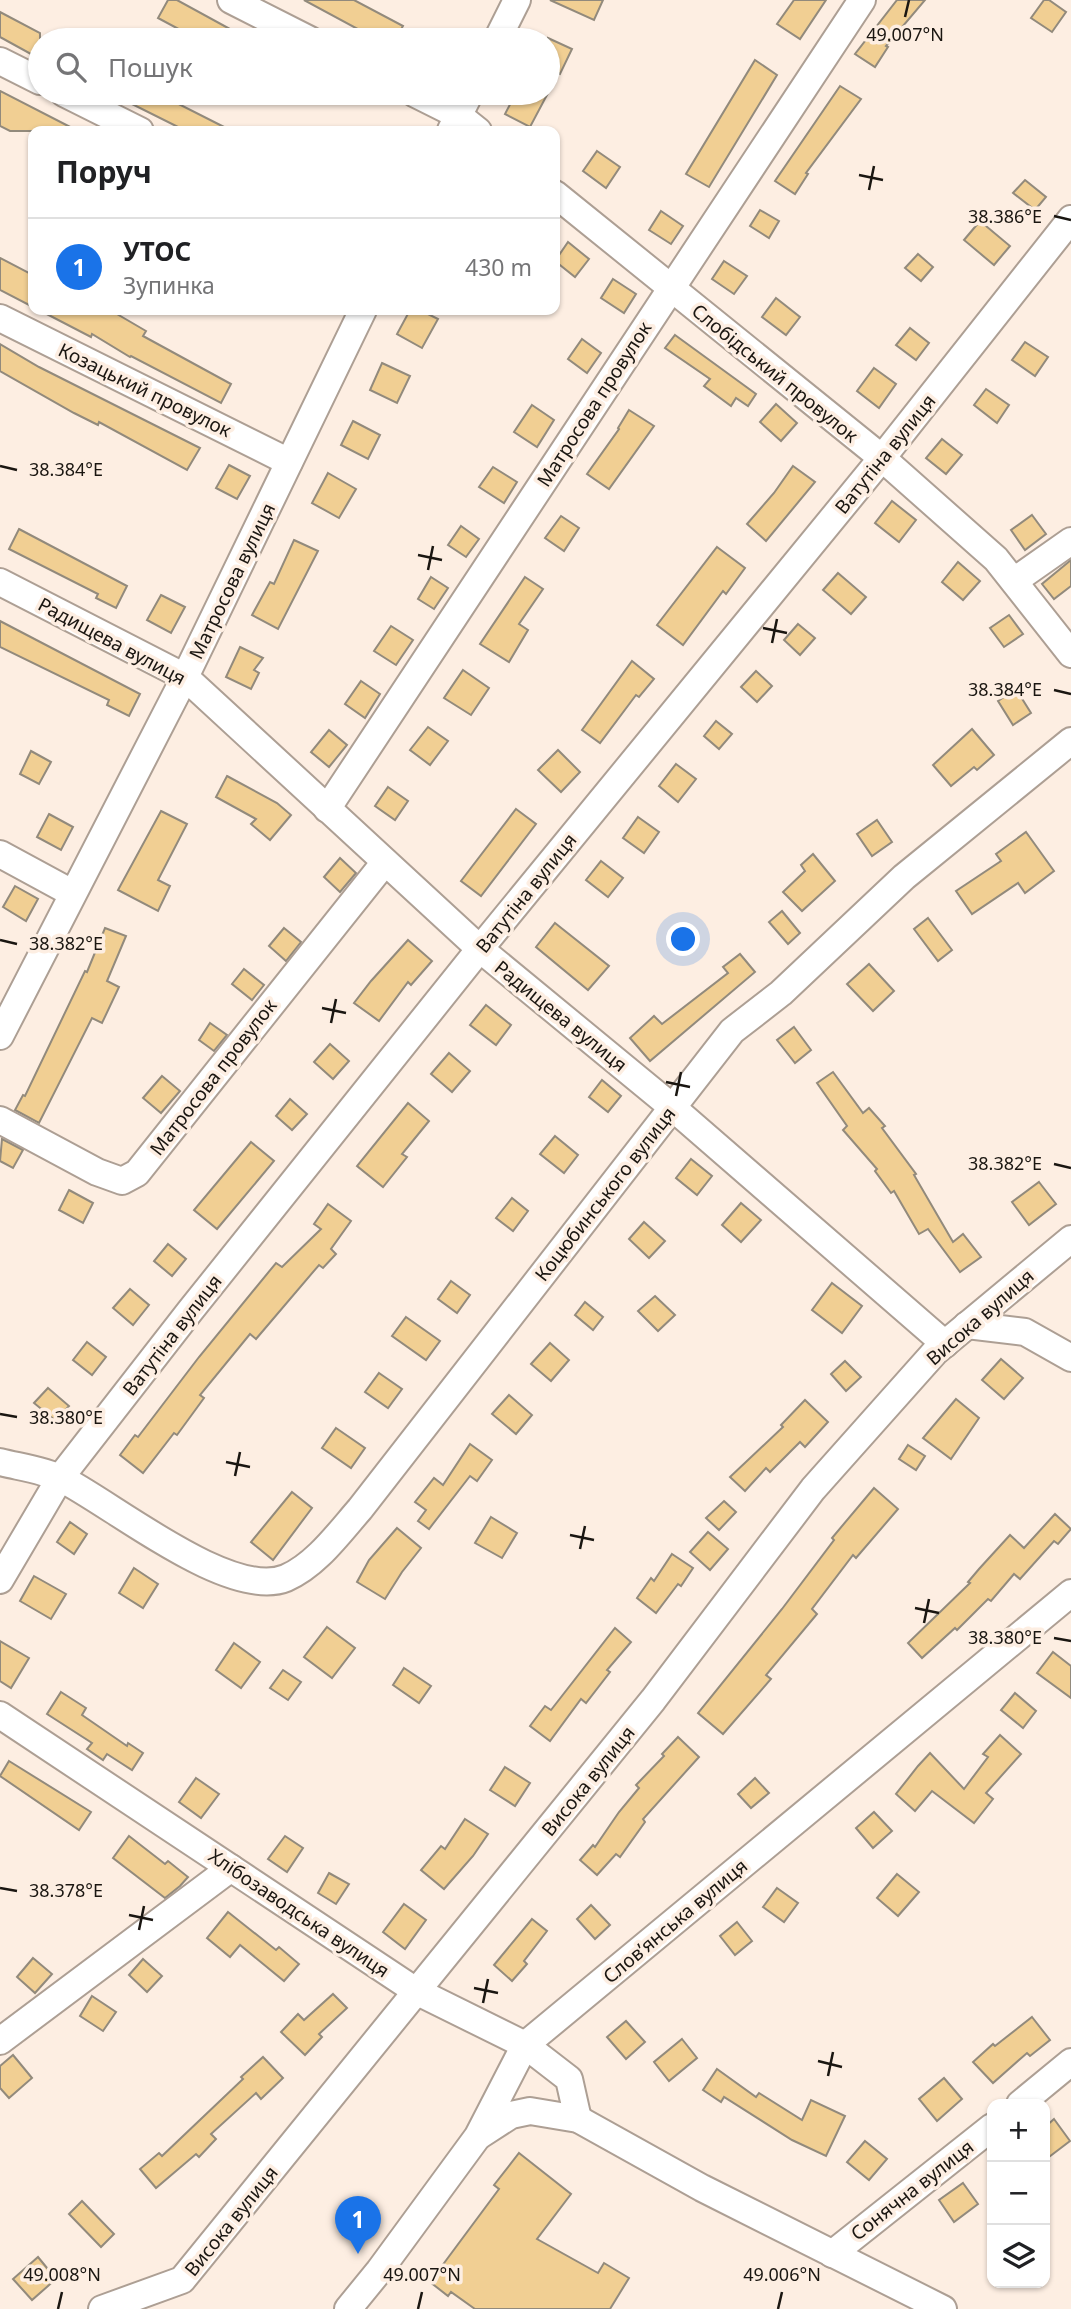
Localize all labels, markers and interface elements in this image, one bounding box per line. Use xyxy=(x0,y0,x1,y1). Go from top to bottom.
text: 49.007°N xyxy=(866,22,944,46)
search box xyxy=(28,28,560,105)
icon: search xyxy=(52,48,90,86)
text: Пошук xyxy=(108,49,193,85)
text: Поруч xyxy=(56,151,152,192)
text: 38.386°E xyxy=(968,204,1042,228)
text: УТОС xyxy=(123,233,191,269)
text: 1 xyxy=(72,251,86,283)
text: 430 m xyxy=(465,251,532,283)
text: Зупинка xyxy=(123,269,215,301)
street label: Слобідський провулок xyxy=(686,298,864,448)
street label: Матросова провулок xyxy=(531,316,657,492)
street label: Козацький провулок xyxy=(54,337,236,443)
street label: Ватутіна вулиця xyxy=(829,389,941,519)
text: 38.384°E xyxy=(29,457,103,481)
street label: Матросова вулиця xyxy=(183,499,281,663)
street label: Радищева вулиця xyxy=(34,591,190,691)
text: 38.384°E xyxy=(968,677,1042,701)
street label: Ватутіна вулиця xyxy=(470,828,582,958)
your location xyxy=(666,922,700,956)
text: 38.382°E xyxy=(29,931,103,955)
street label: Радищева вулиця xyxy=(489,954,633,1078)
street label: Матросова провулок xyxy=(144,993,282,1161)
street label: Коцюбинського вулиця xyxy=(529,1102,681,1286)
text: 38.382°E xyxy=(968,1151,1042,1175)
street label: Висока вулиця xyxy=(921,1263,1039,1371)
street label: Ватутіна вулиця xyxy=(117,1269,227,1401)
text: 38.380°E xyxy=(29,1405,103,1429)
text: 38.380°E xyxy=(968,1625,1042,1649)
street label: Висока вулиця xyxy=(536,1721,640,1841)
street label: Хлібозаводська вулиця xyxy=(204,1843,394,1983)
street label: Слов’янська вулиця xyxy=(597,1853,753,1989)
text: 38.378°E xyxy=(29,1878,103,1902)
map controls xyxy=(987,2099,1050,2288)
button: + xyxy=(987,2099,1050,2162)
street label: Сонячна вулиця xyxy=(845,2134,979,2246)
street label: Висока вулиця xyxy=(179,2161,283,2281)
button: − xyxy=(987,2162,1050,2225)
pin: 1 xyxy=(335,2196,381,2254)
button: layers xyxy=(987,2225,1050,2288)
text: 49.008°N xyxy=(23,2262,101,2286)
text: 49.007°N xyxy=(383,2262,461,2286)
text: 49.006°N xyxy=(743,2262,821,2286)

